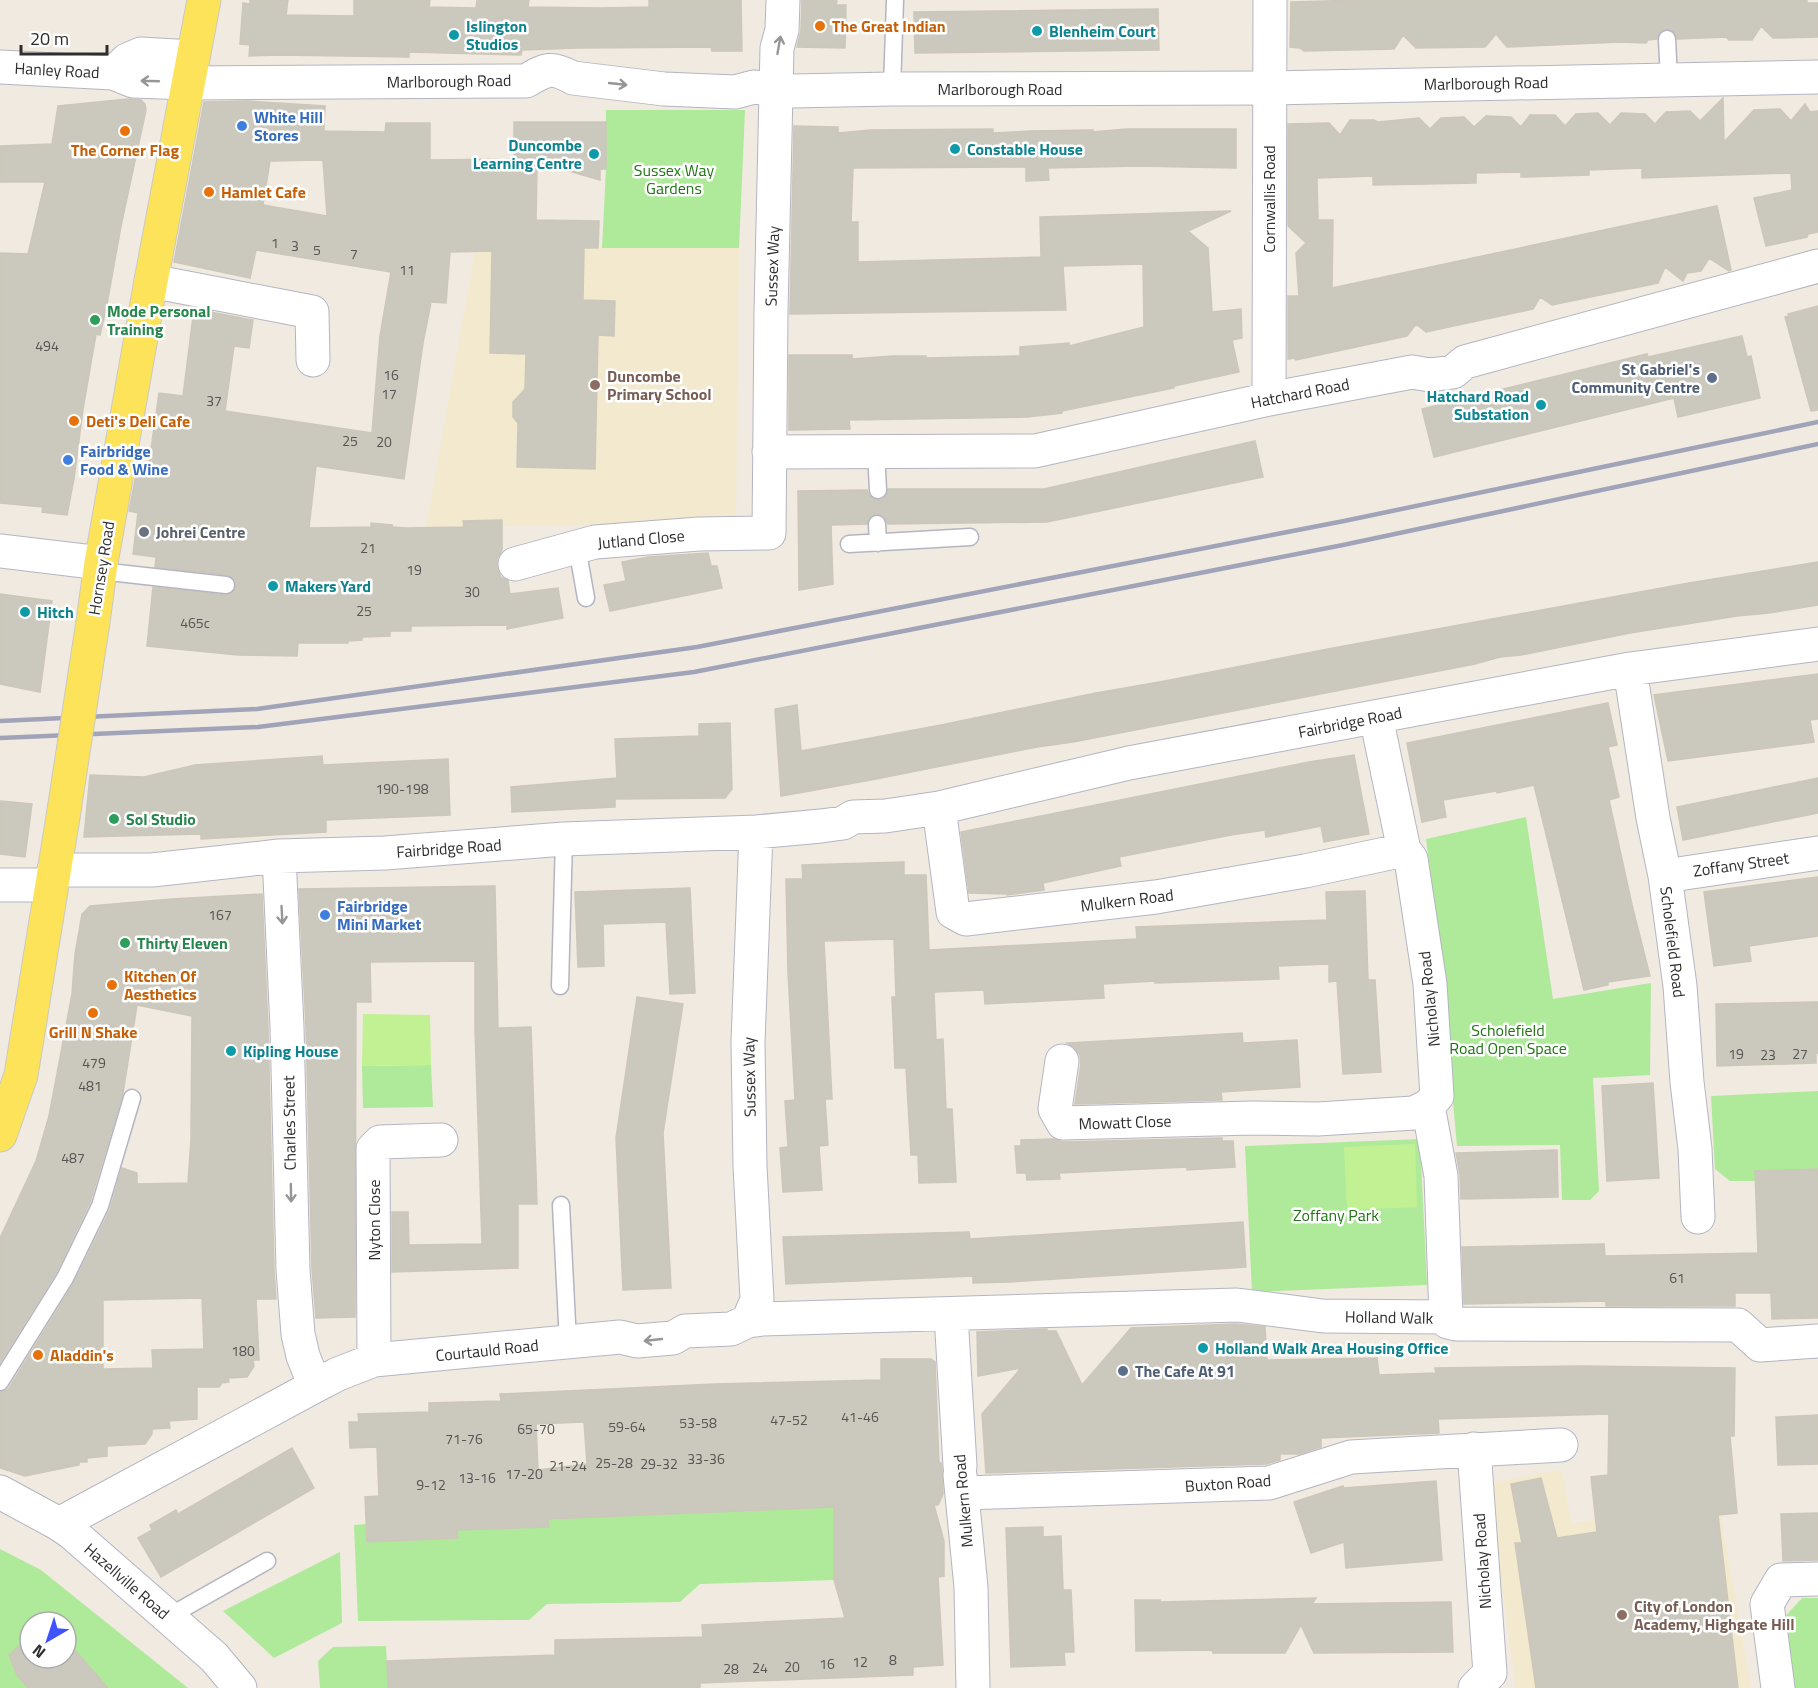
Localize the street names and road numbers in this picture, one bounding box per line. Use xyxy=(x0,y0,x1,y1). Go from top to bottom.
street label: Hanley Road xyxy=(14,56,100,84)
street label: Marlborough Road xyxy=(386,68,512,94)
street label: Marlborough Road xyxy=(1423,70,1549,96)
street label: Marlborough Road xyxy=(938,77,1062,101)
street label: Cornwallis Road xyxy=(1257,145,1281,253)
street label: Sussex Way xyxy=(759,225,785,307)
street label: Hatchard Road xyxy=(1249,372,1351,414)
street label: Hornsey Road xyxy=(82,519,120,617)
street label: Jutland Close xyxy=(596,523,686,555)
street label: Fairbridge Road xyxy=(1296,700,1404,744)
street label: Fairbridge Road xyxy=(396,832,502,864)
street label: Zoffany Street xyxy=(1692,845,1791,883)
street label: Mulkern Road xyxy=(1079,882,1175,918)
street label: Scholefield Road xyxy=(1654,885,1692,999)
street label: Nicholay Road xyxy=(1412,950,1446,1048)
street label: Sussex Way xyxy=(736,1036,762,1117)
street label: Charles Street xyxy=(276,1075,302,1171)
street label: Mowatt Close xyxy=(1078,1108,1172,1136)
street label: Nyton Close xyxy=(362,1179,386,1261)
street label: Holland Walk xyxy=(1345,1304,1434,1330)
street label: Courtauld Road xyxy=(434,1333,540,1367)
street label: Mulkern Road xyxy=(947,1453,979,1549)
street label: Buxton Road xyxy=(1184,1468,1272,1498)
street label: Nicholay Road xyxy=(1467,1512,1497,1610)
street label: Hazellville Road xyxy=(79,1537,175,1625)

